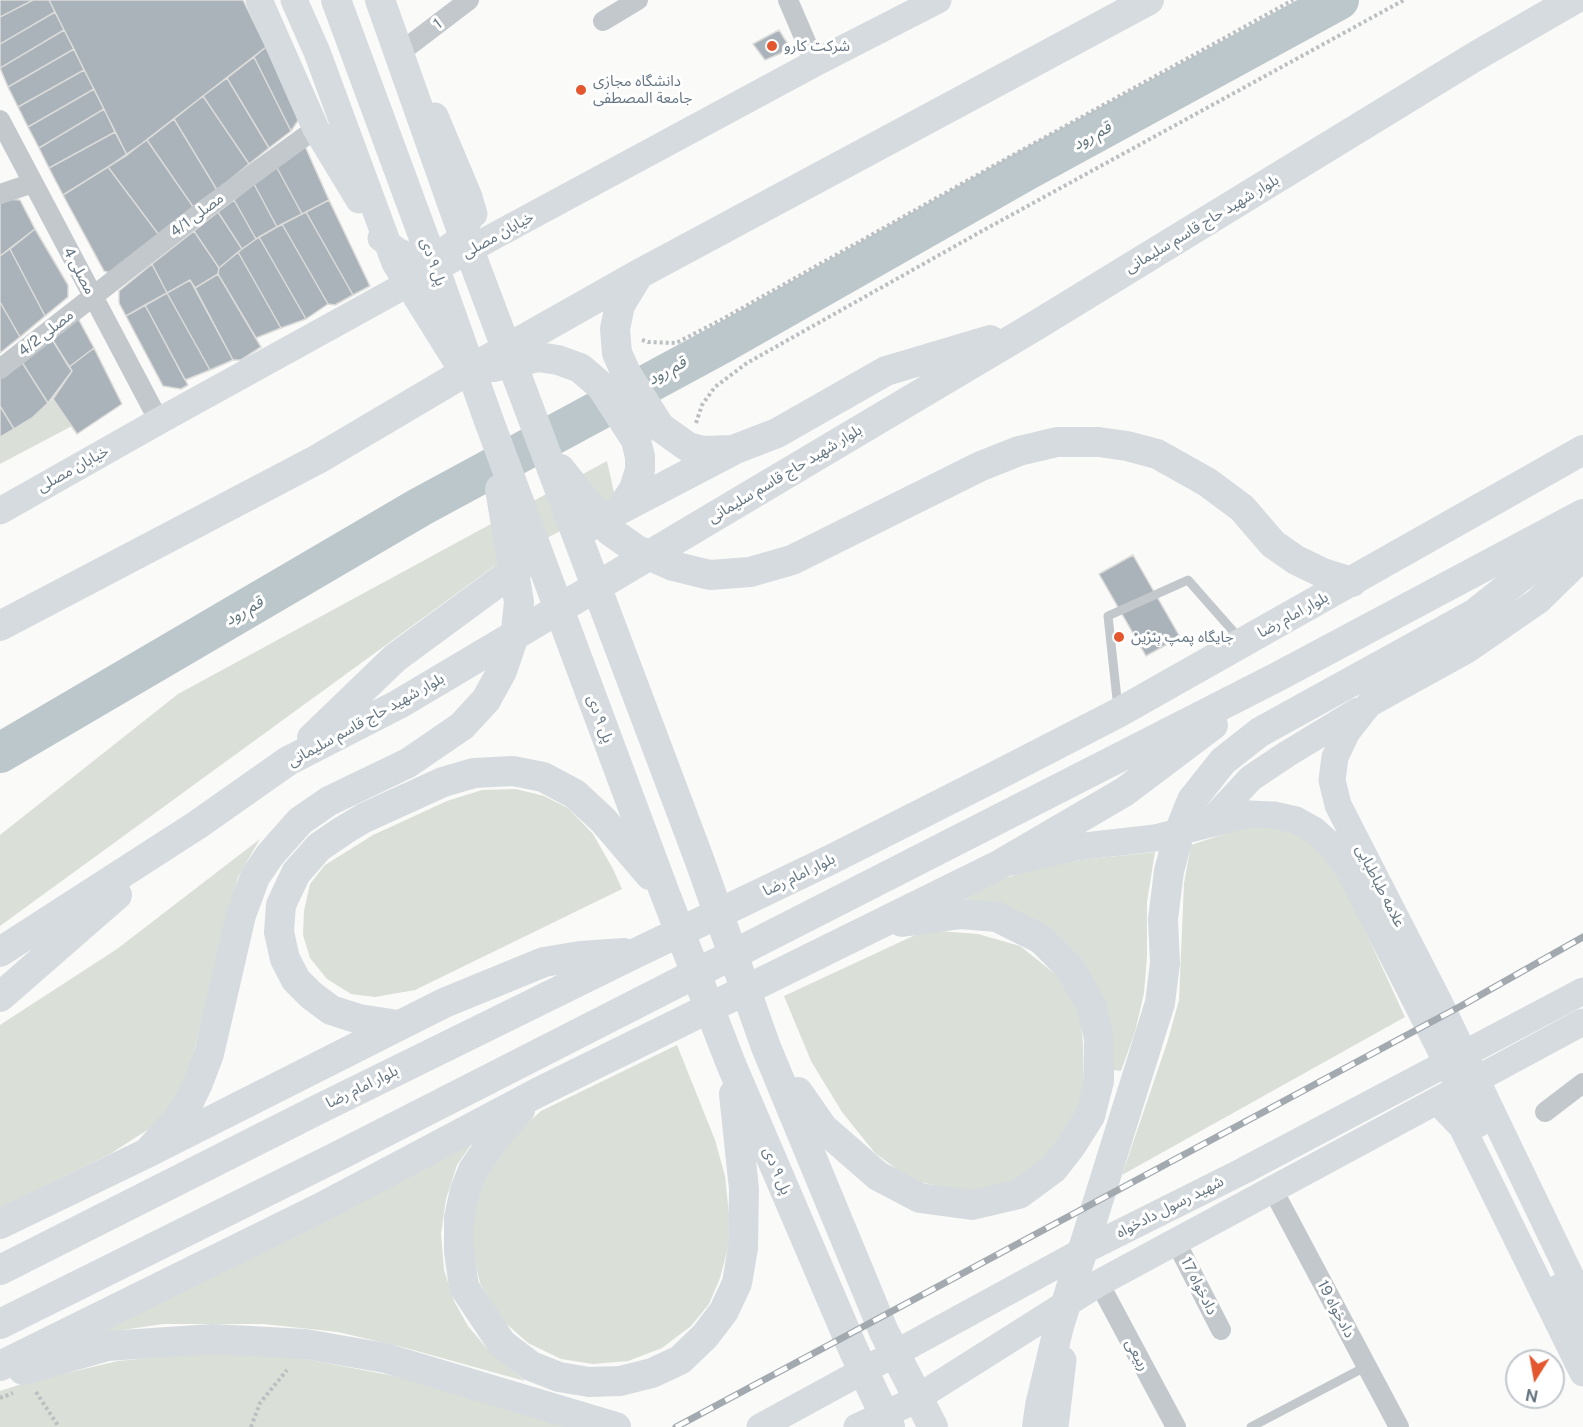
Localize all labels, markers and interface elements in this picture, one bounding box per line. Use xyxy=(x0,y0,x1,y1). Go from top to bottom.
street label: 1 xyxy=(430,15,446,33)
place label: شرکت کارو xyxy=(784,37,850,55)
marker: شرکت کارو xyxy=(765,39,779,53)
place label: دانشگاه مجازی جامعة المصطفی xyxy=(593,72,692,107)
marker: دانشگاه مجازی جامعة المصطفی xyxy=(574,83,588,97)
water label: قم رود xyxy=(1070,118,1114,154)
street label: بلوار شهید حاج قاسم سلیمانی xyxy=(1122,171,1282,277)
street label: مصلی 4/1 xyxy=(167,189,227,241)
street label: خیابان مصلی xyxy=(459,208,537,262)
street label: پل ۹ دی xyxy=(416,235,450,289)
street label: مصلی 4 xyxy=(59,244,99,298)
street label: مصلی 4/2 xyxy=(15,306,77,360)
water label: قم رود xyxy=(645,353,689,389)
street label: بلوار شهید حاج قاسم سلیمانی xyxy=(705,421,865,527)
street label: خیابان مصلی xyxy=(34,442,112,496)
street label: بلوار امام رضا xyxy=(1255,588,1331,642)
water label: قم رود xyxy=(222,593,266,629)
place label: جایگاه پمپ بنزین xyxy=(1131,628,1234,646)
marker: جایگاه پمپ بنزین xyxy=(1112,630,1126,644)
street label: بلوار شهید حاج قاسم سلیمانی xyxy=(285,669,447,771)
street label: پل ۹ دی xyxy=(583,692,617,746)
street label: علامه طباطبایی xyxy=(1352,842,1408,930)
street label: بلوار امام رضا xyxy=(760,850,838,900)
street label: بلوار امام رضا xyxy=(323,1062,401,1112)
street label: پل ۹ دی xyxy=(759,1145,795,1197)
street label: شهید رسول دادخواه xyxy=(1113,1172,1227,1242)
street label: دادخواه 17 xyxy=(1177,1254,1221,1318)
street label: دادخواه 19 xyxy=(1313,1277,1359,1341)
street label: ربیعی xyxy=(1121,1336,1153,1374)
north arrow xyxy=(1505,1349,1565,1409)
text: N xyxy=(1524,1385,1540,1406)

